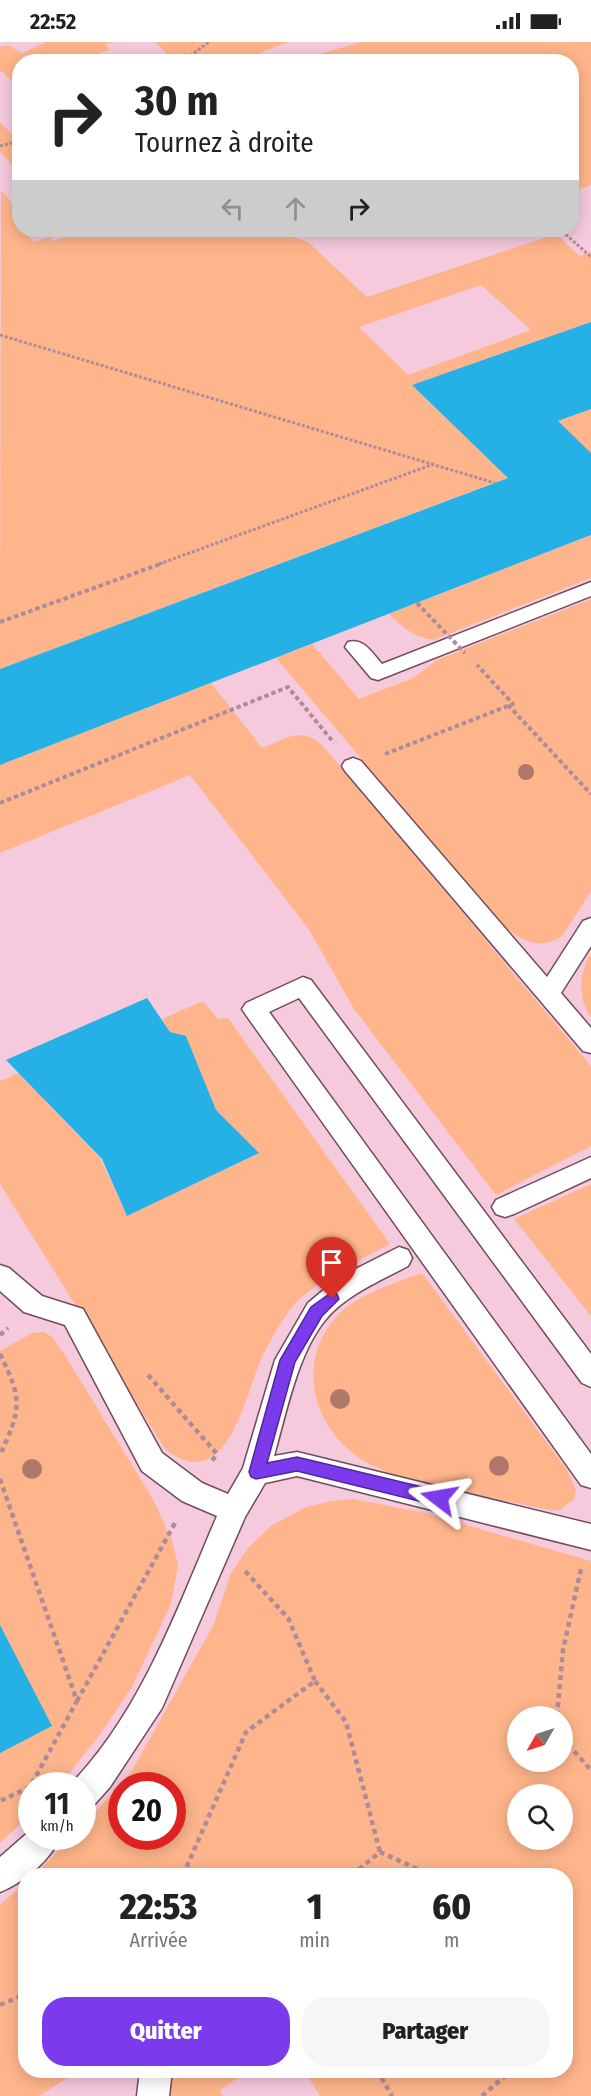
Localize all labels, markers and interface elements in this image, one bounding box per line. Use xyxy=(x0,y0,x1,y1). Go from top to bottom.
text: 22:52 xyxy=(30,8,76,35)
text: 30 m xyxy=(135,76,219,126)
icon: right xyxy=(36,78,114,156)
text: Tournez à droite xyxy=(135,127,314,159)
icon: left xyxy=(216,192,249,225)
icon: ahead xyxy=(279,192,312,225)
icon: right xyxy=(342,192,375,225)
pin xyxy=(306,1237,357,1299)
icon: arrive xyxy=(315,1246,348,1279)
position arrow xyxy=(407,1466,471,1530)
north arrow xyxy=(507,1706,573,1772)
map controls xyxy=(507,1706,573,1850)
speed limit sign: 20 xyxy=(108,1772,186,1850)
button: search xyxy=(507,1784,573,1850)
text: 11 xyxy=(45,1786,69,1822)
text: km/h xyxy=(40,1817,74,1835)
text: 22:53 xyxy=(120,1885,197,1929)
text: 1 xyxy=(307,1885,322,1929)
text: 60 xyxy=(432,1885,471,1929)
text: Arrivée xyxy=(130,1928,188,1952)
text: min xyxy=(299,1928,330,1952)
text: m xyxy=(444,1928,459,1952)
button: Quitter xyxy=(42,1997,290,2066)
button: Partager xyxy=(302,1997,549,2066)

